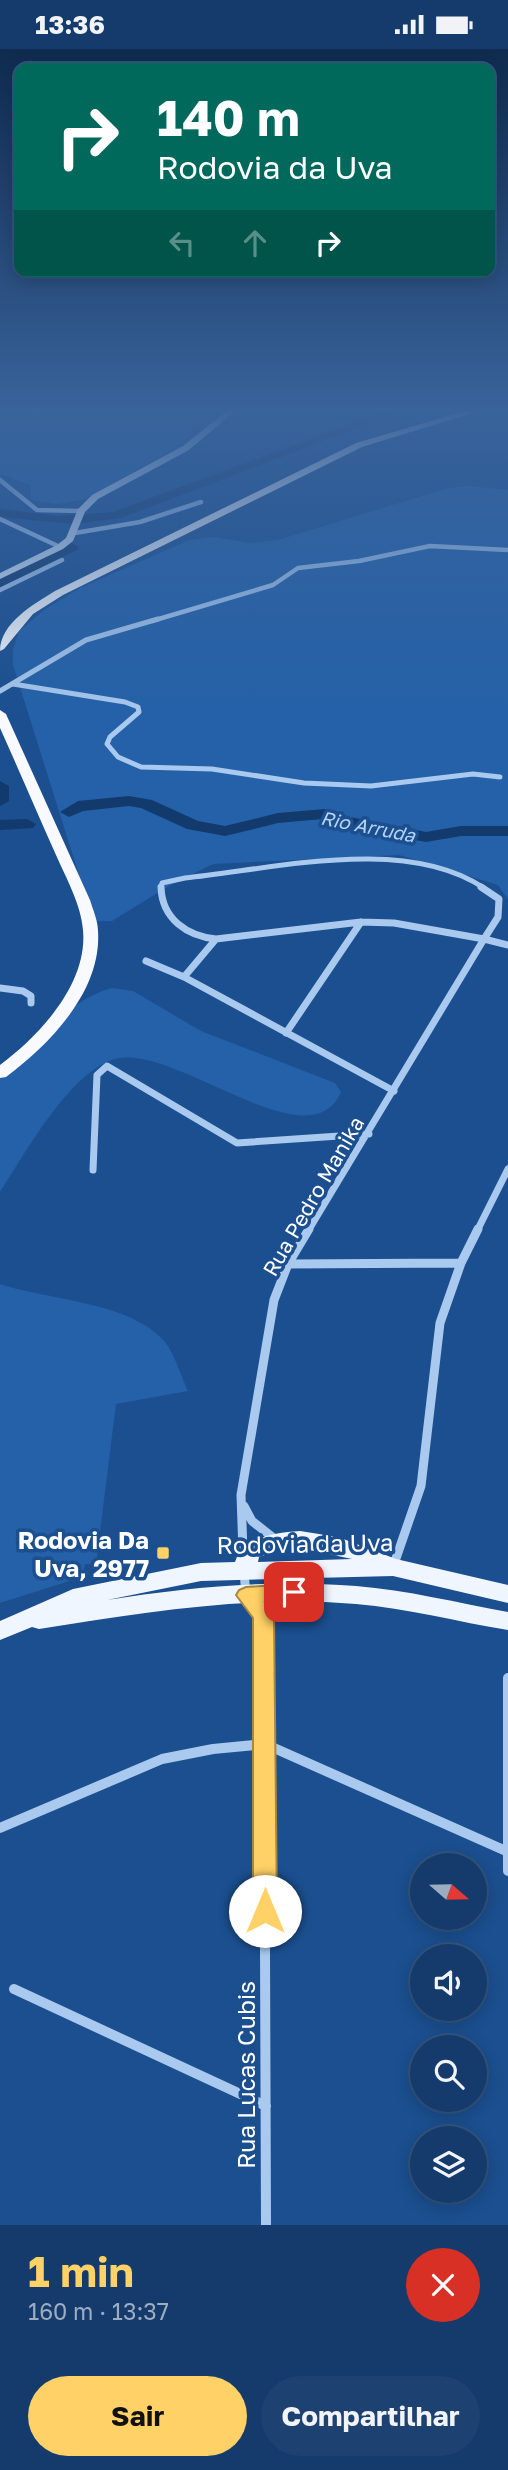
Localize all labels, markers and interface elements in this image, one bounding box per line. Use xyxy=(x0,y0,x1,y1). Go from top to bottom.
text: 13:36 xyxy=(35,9,105,40)
text: 140 m xyxy=(157,88,300,147)
icon: right xyxy=(42,91,133,182)
text: Rodovia da Uva xyxy=(157,148,393,186)
icon: left xyxy=(163,224,201,262)
icon: ahead xyxy=(236,224,274,262)
icon: right xyxy=(309,224,347,262)
water label: Rio Arruda xyxy=(319,806,418,847)
street label: Rua Pedro Manika xyxy=(257,1111,369,1281)
place label: Rodovia Da Uva, 2977 xyxy=(18,1525,149,1582)
street label: Rodovia da Uva xyxy=(216,1527,394,1559)
marker: Rodovia Da Uva, 2977 xyxy=(155,1545,171,1561)
pin xyxy=(264,1562,324,1622)
icon: arrive xyxy=(275,1573,313,1611)
north arrow xyxy=(410,1853,486,1930)
map controls xyxy=(410,1853,487,2203)
position arrow xyxy=(228,1874,302,1948)
button: sound xyxy=(410,1944,487,2021)
street label: Rua Lucas Cubis xyxy=(231,1981,260,2169)
button: search xyxy=(410,2035,487,2112)
button: layers xyxy=(410,2126,487,2203)
text: 1 min xyxy=(28,2246,134,2296)
button: close xyxy=(406,2248,480,2322)
text: 160 m · 13:37 xyxy=(28,2297,169,2325)
button: Sair xyxy=(28,2376,247,2456)
button: Compartilhar xyxy=(261,2376,480,2456)

